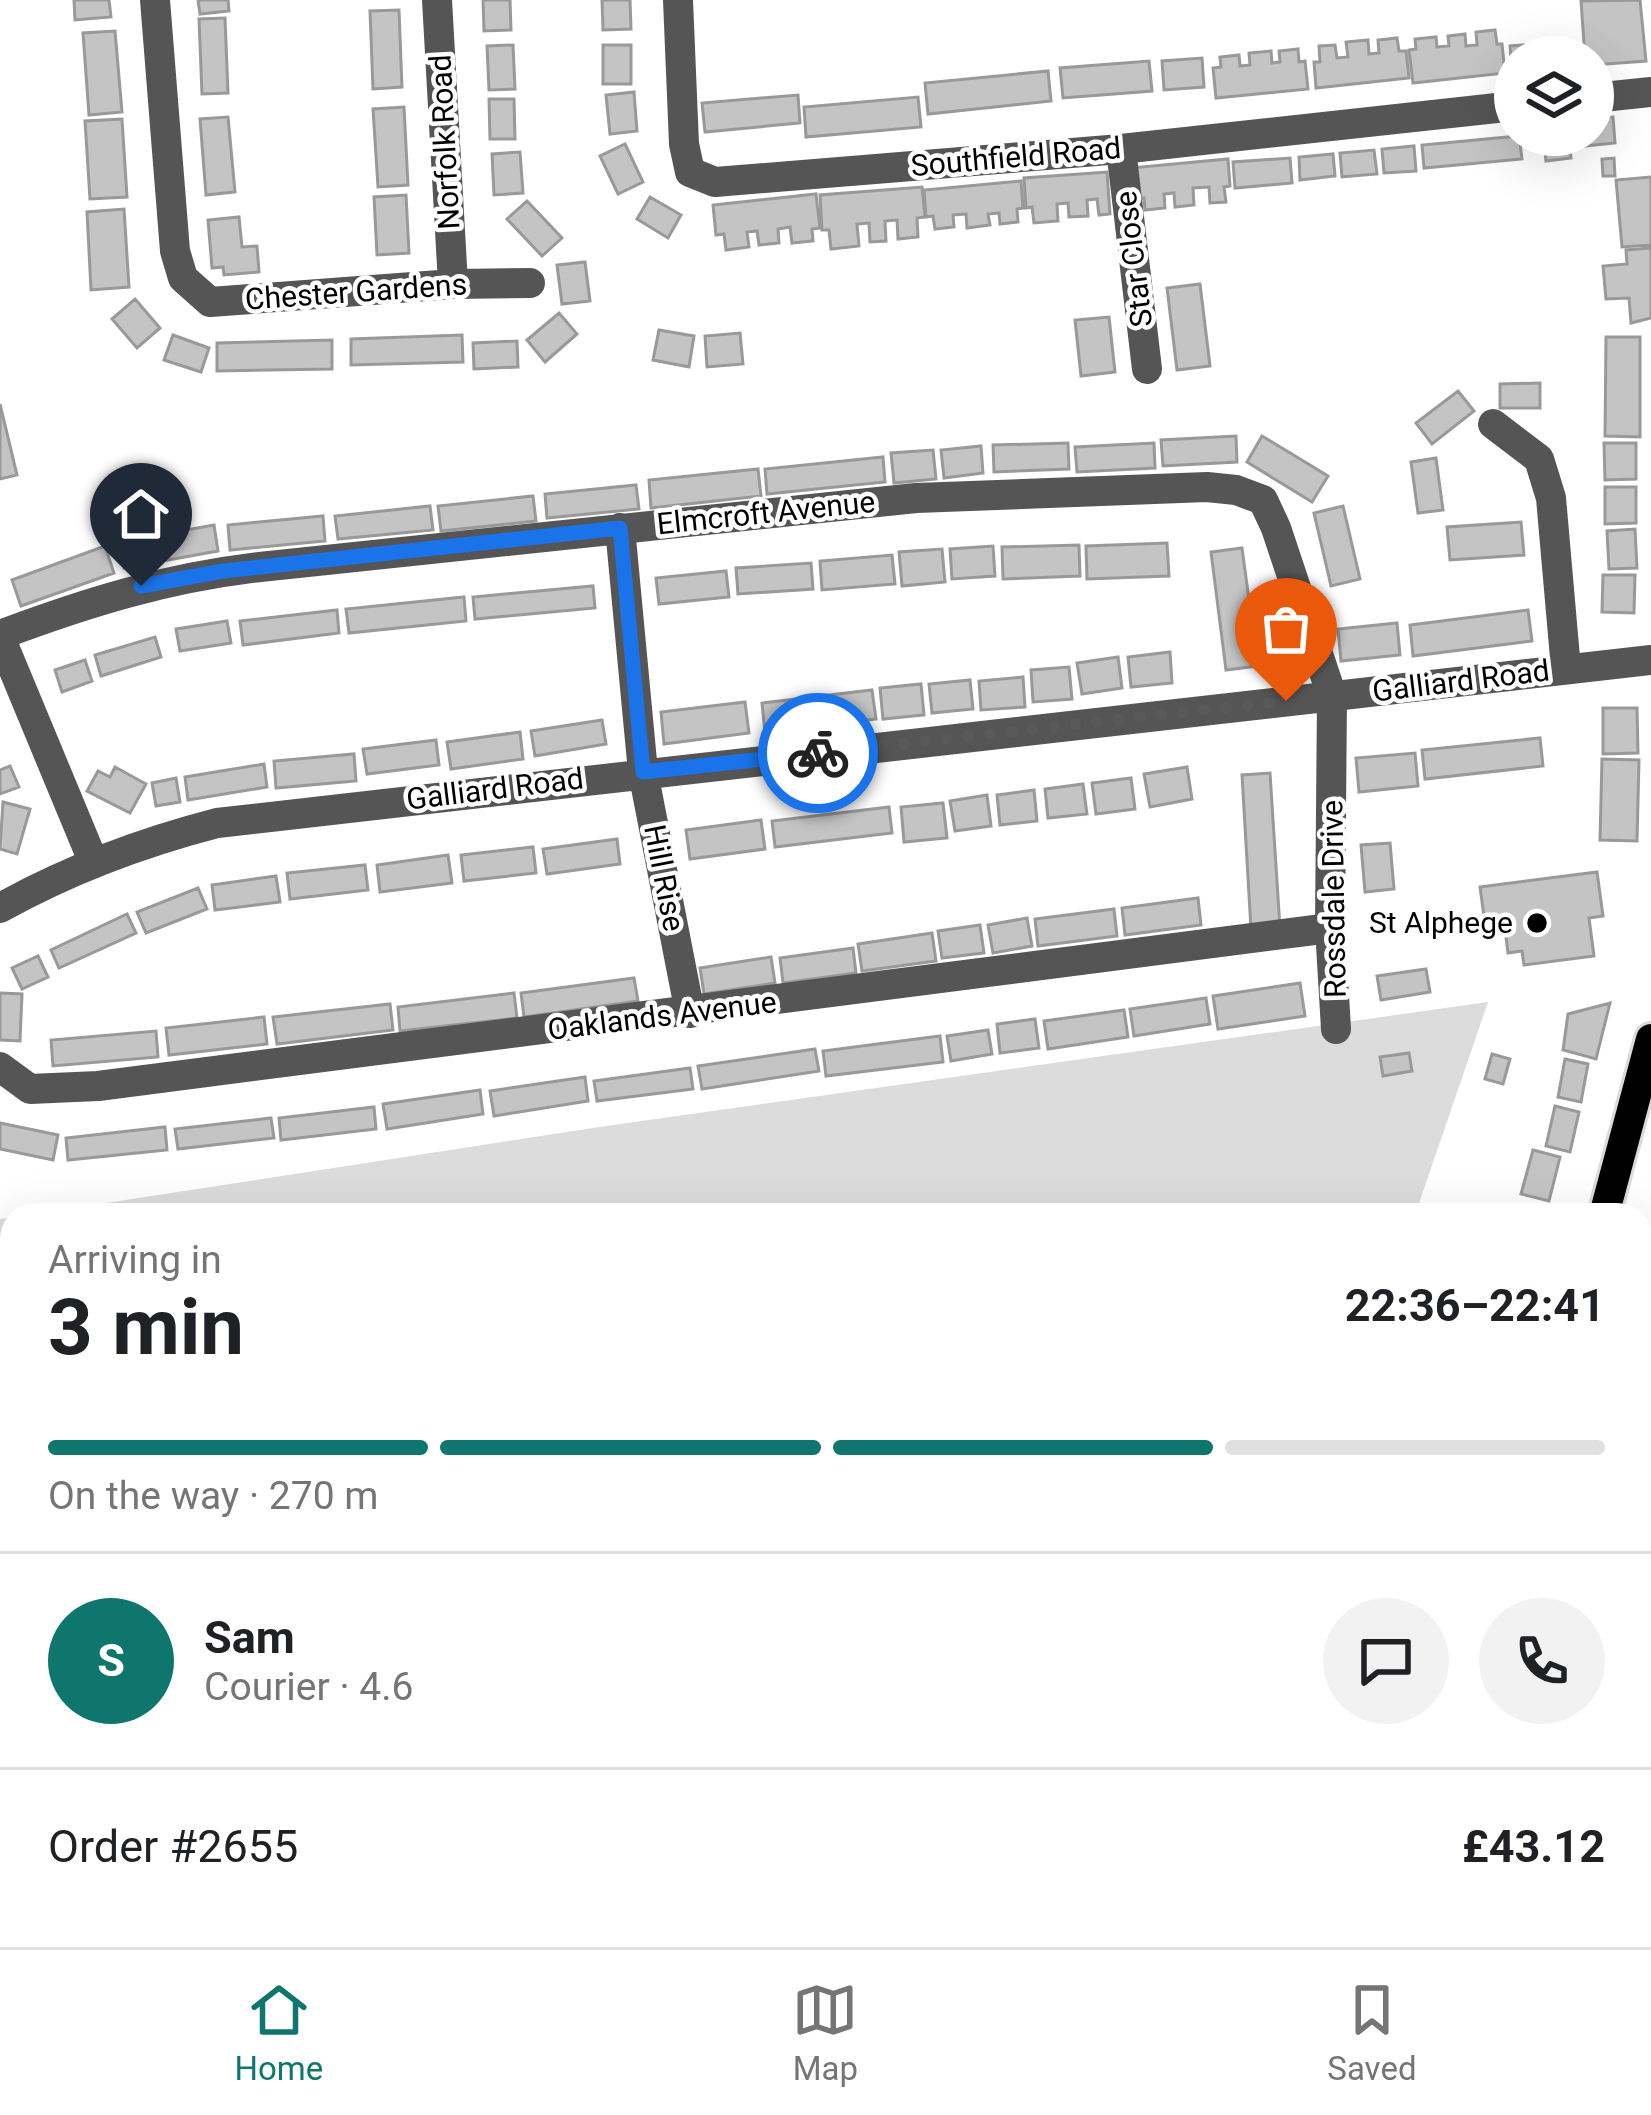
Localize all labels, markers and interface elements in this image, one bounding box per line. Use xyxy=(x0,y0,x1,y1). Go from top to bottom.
map controls xyxy=(1494,36,1614,156)
button: layers xyxy=(1494,36,1614,156)
street label: Norfolk Road xyxy=(422,54,467,230)
street label: Southfield Road xyxy=(909,130,1122,183)
street label: Star Close xyxy=(1108,189,1159,329)
street label: Chester Gardens xyxy=(244,266,468,317)
pin xyxy=(90,463,192,586)
icon: home xyxy=(108,481,174,547)
street label: Elmcroft Avenue xyxy=(655,484,877,541)
pin xyxy=(1235,578,1337,701)
icon: bag xyxy=(1253,596,1319,662)
street label: Galliard Road xyxy=(1370,652,1551,709)
courier xyxy=(758,693,878,813)
icon: bike xyxy=(785,720,851,786)
street label: Galliard Road xyxy=(404,760,585,817)
street label: Rossdale Drive xyxy=(1314,800,1353,998)
street label: Hill Rise xyxy=(637,822,692,934)
place label: St Alphege xyxy=(1369,905,1513,940)
marker: St Alphege xyxy=(1524,910,1550,936)
street label: Oaklands Avenue xyxy=(546,984,778,1047)
text: Arriving in xyxy=(48,1237,222,1283)
text: 22:36–22:41 xyxy=(1345,1279,1605,1332)
text: 3 min xyxy=(48,1282,244,1373)
text: On the way · 270 m xyxy=(48,1473,379,1519)
button: chat xyxy=(1323,1598,1449,1724)
button: phone xyxy=(1479,1598,1605,1724)
text: Sam xyxy=(204,1611,295,1664)
text: S xyxy=(97,1634,125,1687)
text: Courier · 4.6 xyxy=(204,1664,413,1710)
text: Order #2655 xyxy=(48,1820,298,1873)
text: £43.12 xyxy=(1462,1820,1605,1873)
tab: Home xyxy=(235,1977,323,2088)
tab: Map xyxy=(792,1977,858,2088)
tab: Saved xyxy=(1327,1977,1417,2088)

